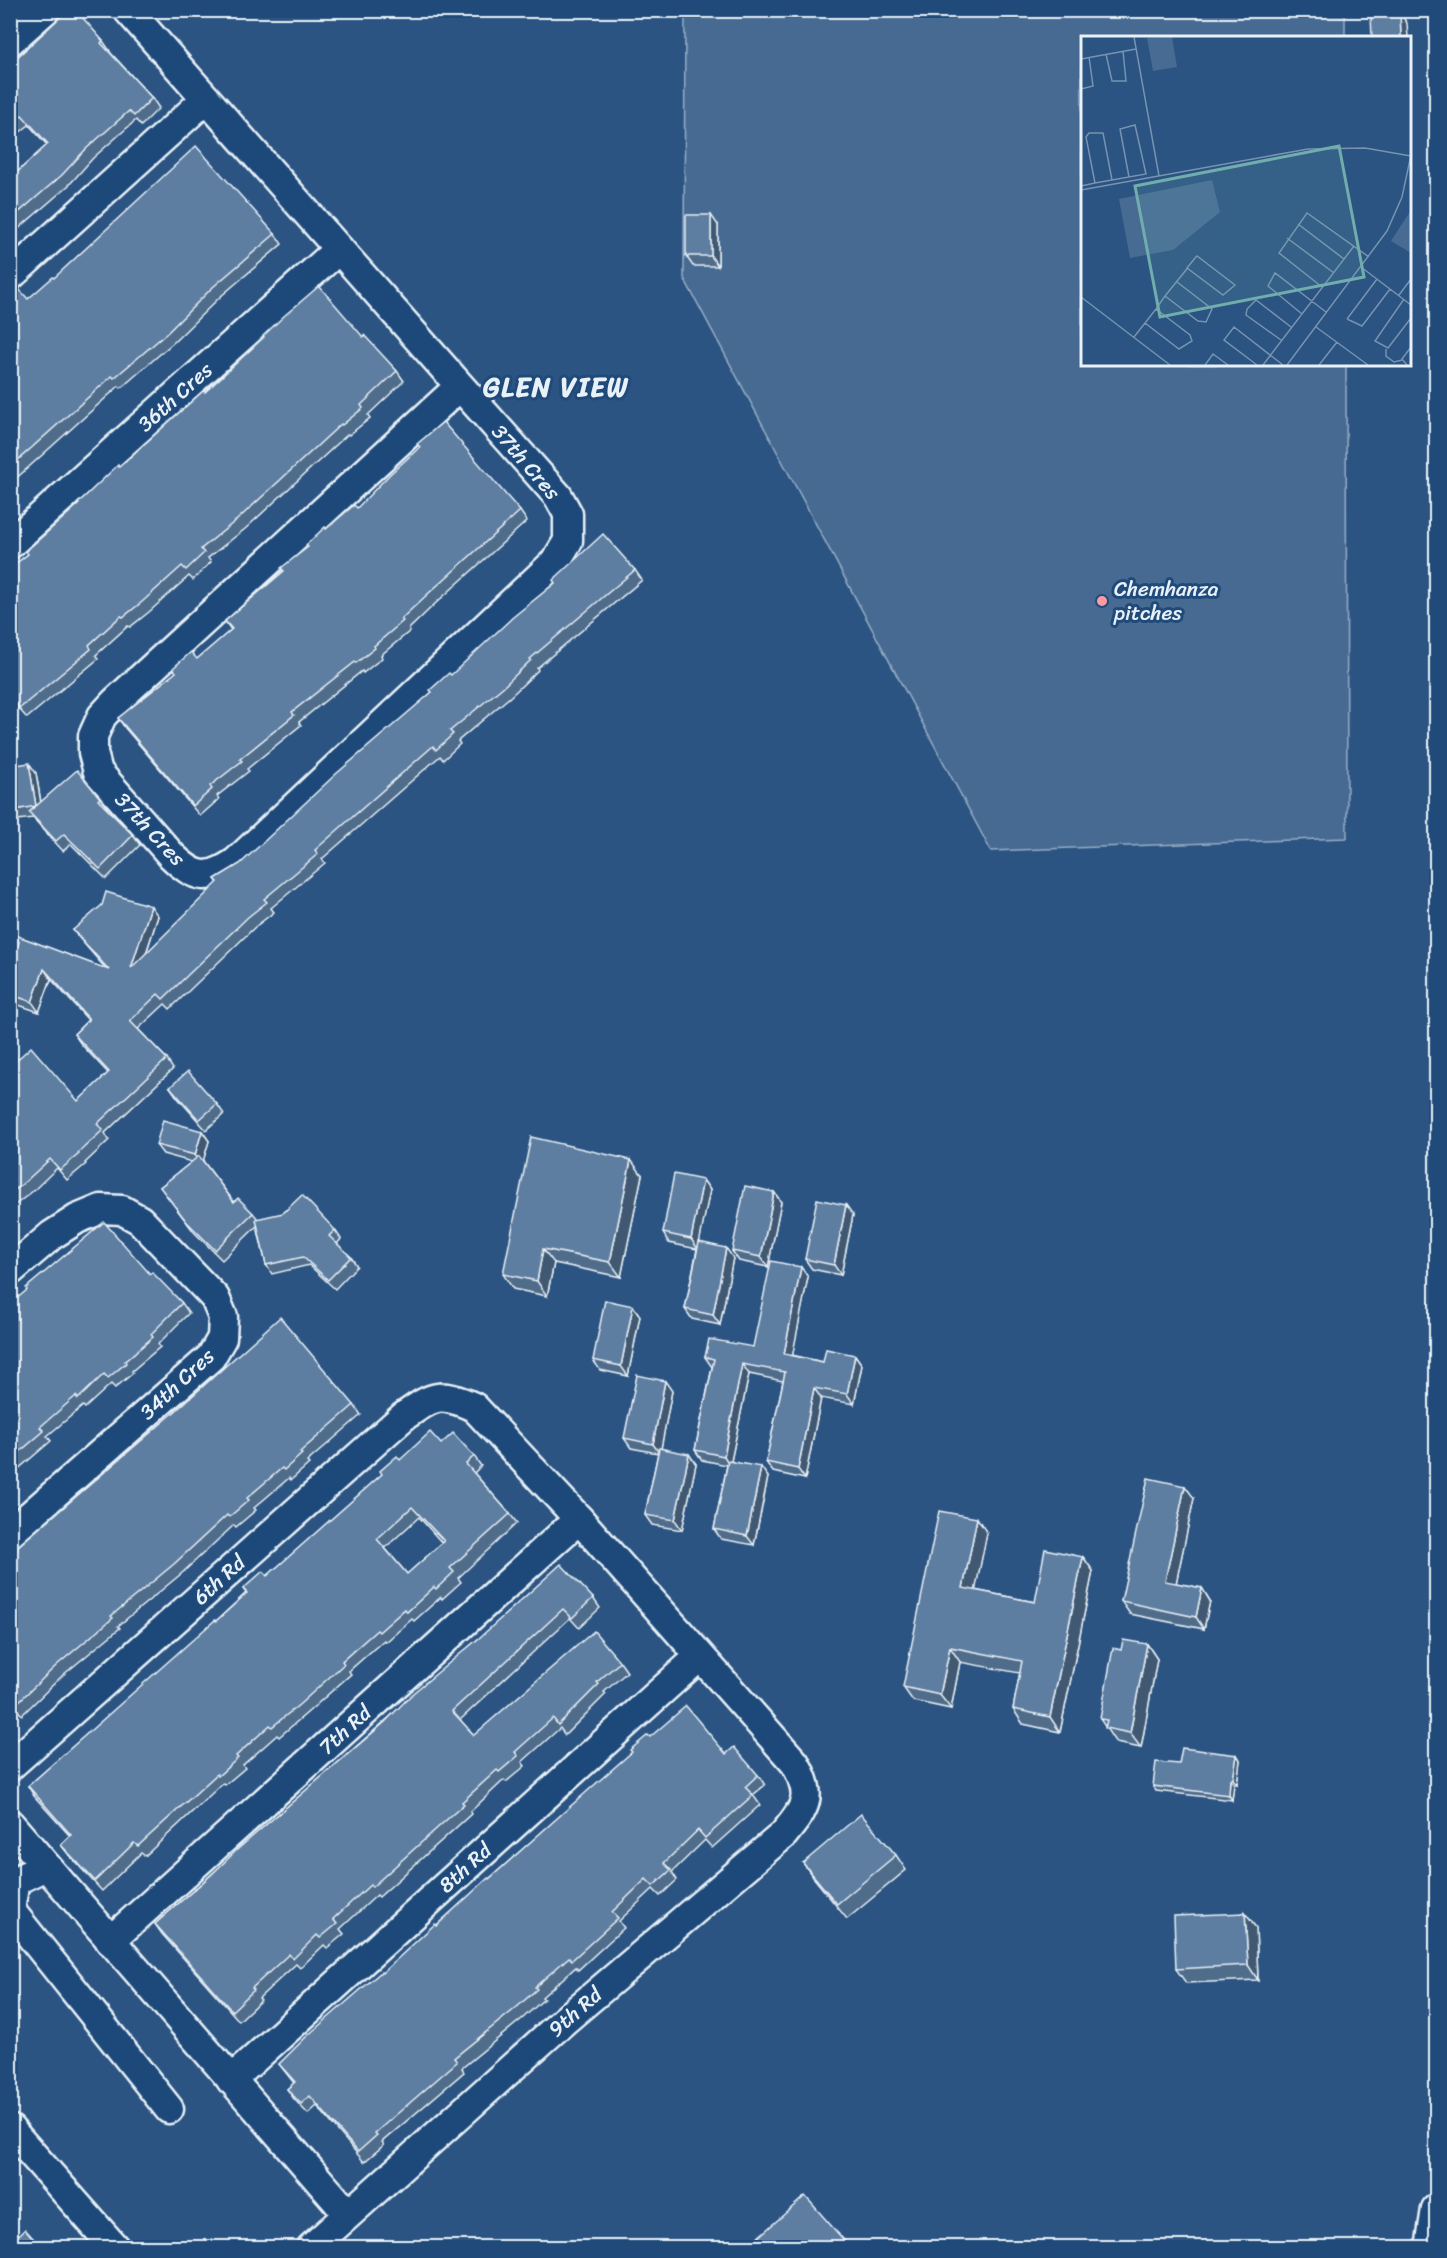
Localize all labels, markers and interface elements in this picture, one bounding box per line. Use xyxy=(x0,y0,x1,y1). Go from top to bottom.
inset map xyxy=(1081,36,1411,366)
street label: 36th Cres xyxy=(128,352,222,442)
district label: GLEN VIEW xyxy=(483,363,629,411)
street label: 37th Cres xyxy=(482,415,571,509)
place label: Chemhanza pitches xyxy=(1113,570,1219,632)
marker: Chemhanza pitches xyxy=(1095,594,1109,608)
street label: 37th Cres xyxy=(105,783,195,876)
street label: 34th Cres xyxy=(130,1338,224,1429)
street label: 6th Rd xyxy=(183,1544,256,1615)
street label: 7th Rd xyxy=(309,1694,382,1765)
street label: 8th Rd xyxy=(429,1832,502,1903)
street label: 9th Rd xyxy=(539,1976,612,2047)

